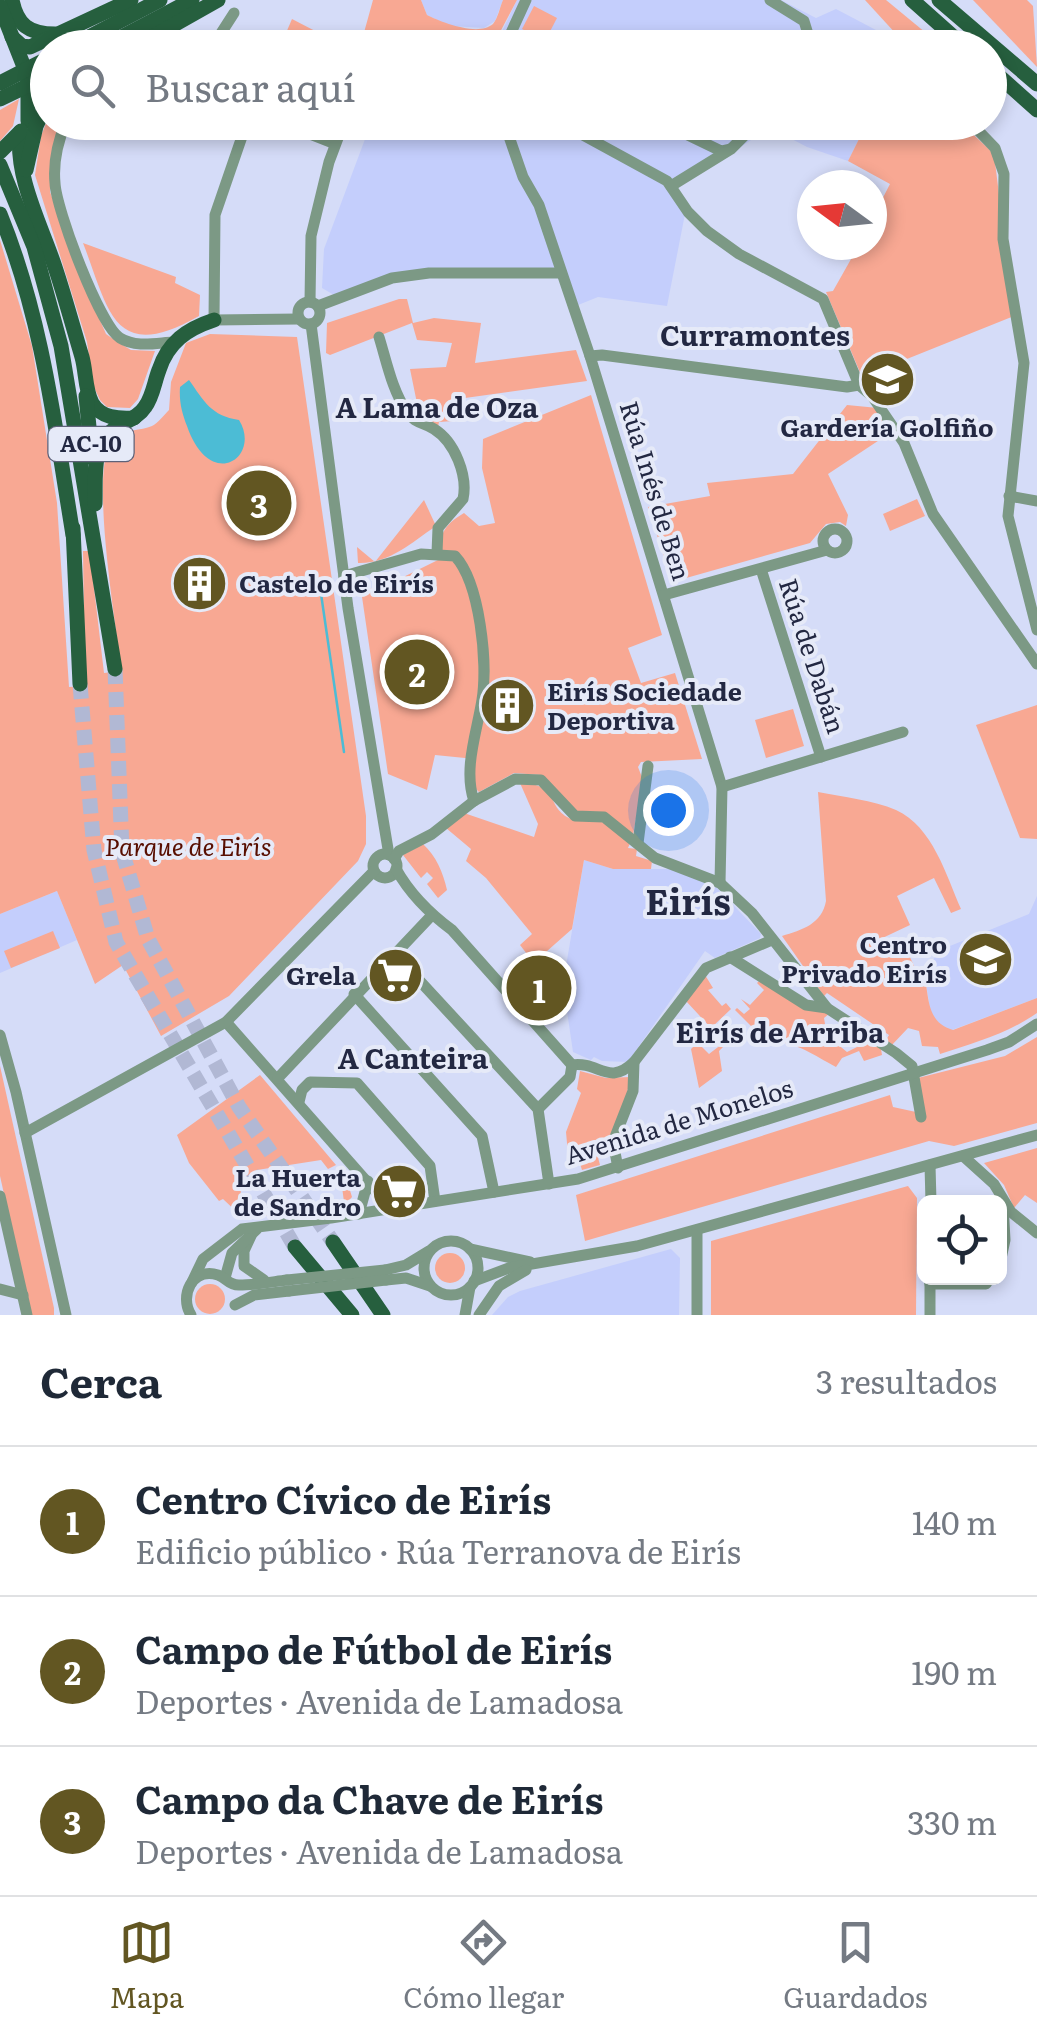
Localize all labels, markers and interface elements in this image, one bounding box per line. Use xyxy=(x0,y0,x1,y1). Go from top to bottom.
search box xyxy=(30,30,1007,140)
text: Buscar aquí xyxy=(145,57,355,114)
icon: search xyxy=(65,58,120,113)
north arrow xyxy=(797,170,887,260)
district label: Curramontes xyxy=(660,313,850,355)
school or university icon: Gardería Golfiño xyxy=(857,349,917,409)
district label: A Lama de Oza xyxy=(336,385,539,427)
street label: Rúa Inés de Ben xyxy=(612,396,701,585)
place label: Gardería Golfiño xyxy=(780,408,994,445)
road number: AC-10 xyxy=(48,427,134,461)
pin: 3 xyxy=(226,466,292,540)
building icon: Castelo de Eirís xyxy=(170,554,230,614)
place label: Castelo de Eirís xyxy=(239,564,434,601)
street label: Rúa de Dabán xyxy=(771,573,856,738)
pin: 2 xyxy=(384,634,450,710)
place label: Eirís Sociedade Deportiva xyxy=(547,672,742,738)
building icon: Eirís Sociedade Deportiva xyxy=(478,676,538,736)
your location xyxy=(643,785,694,836)
park label: Parque de Eirís xyxy=(104,827,272,864)
district label: Eirís xyxy=(645,874,731,926)
place label: Centro Privado Eirís xyxy=(781,925,947,991)
school or university icon: Centro Privado Eirís xyxy=(956,929,1016,989)
supermarket icon: Grela xyxy=(365,946,425,1006)
pin: 1 xyxy=(506,950,572,1026)
place label: Grela xyxy=(286,956,357,993)
district label: Eirís de Arriba xyxy=(676,1010,885,1052)
district label: A Canteira xyxy=(338,1036,489,1078)
street label: Avenida de Monelos xyxy=(560,1068,797,1173)
place label: La Huerta de Sandro xyxy=(234,1158,362,1224)
supermarket icon: La Huerta de Sandro xyxy=(370,1162,430,1222)
map controls xyxy=(917,1195,1007,1285)
button: locate xyxy=(917,1195,1007,1285)
text: Cerca xyxy=(40,1349,162,1411)
text: 3 resultados xyxy=(816,1356,997,1404)
text: Centro Cívico de Eirís xyxy=(135,1469,551,1526)
text: 1 xyxy=(66,1497,79,1545)
text: 140 m xyxy=(912,1497,997,1545)
text: Edificio público · Rúa Terranova de Eirís xyxy=(135,1526,741,1574)
text: Campo de Fútbol de Eirís xyxy=(135,1619,612,1676)
text: 2 xyxy=(64,1647,81,1695)
text: 190 m xyxy=(911,1647,997,1695)
text: Deportes · Avenida de Lamadosa xyxy=(135,1676,623,1724)
text: Campo da Chave de Eirís xyxy=(135,1769,603,1826)
text: 3 xyxy=(64,1797,81,1845)
text: 330 m xyxy=(907,1797,997,1845)
text: Deportes · Avenida de Lamadosa xyxy=(135,1826,623,1874)
tab: Mapa xyxy=(110,1915,184,2017)
tab: Cómo llegar xyxy=(403,1915,564,2017)
tab: Guardados xyxy=(783,1915,927,2017)

